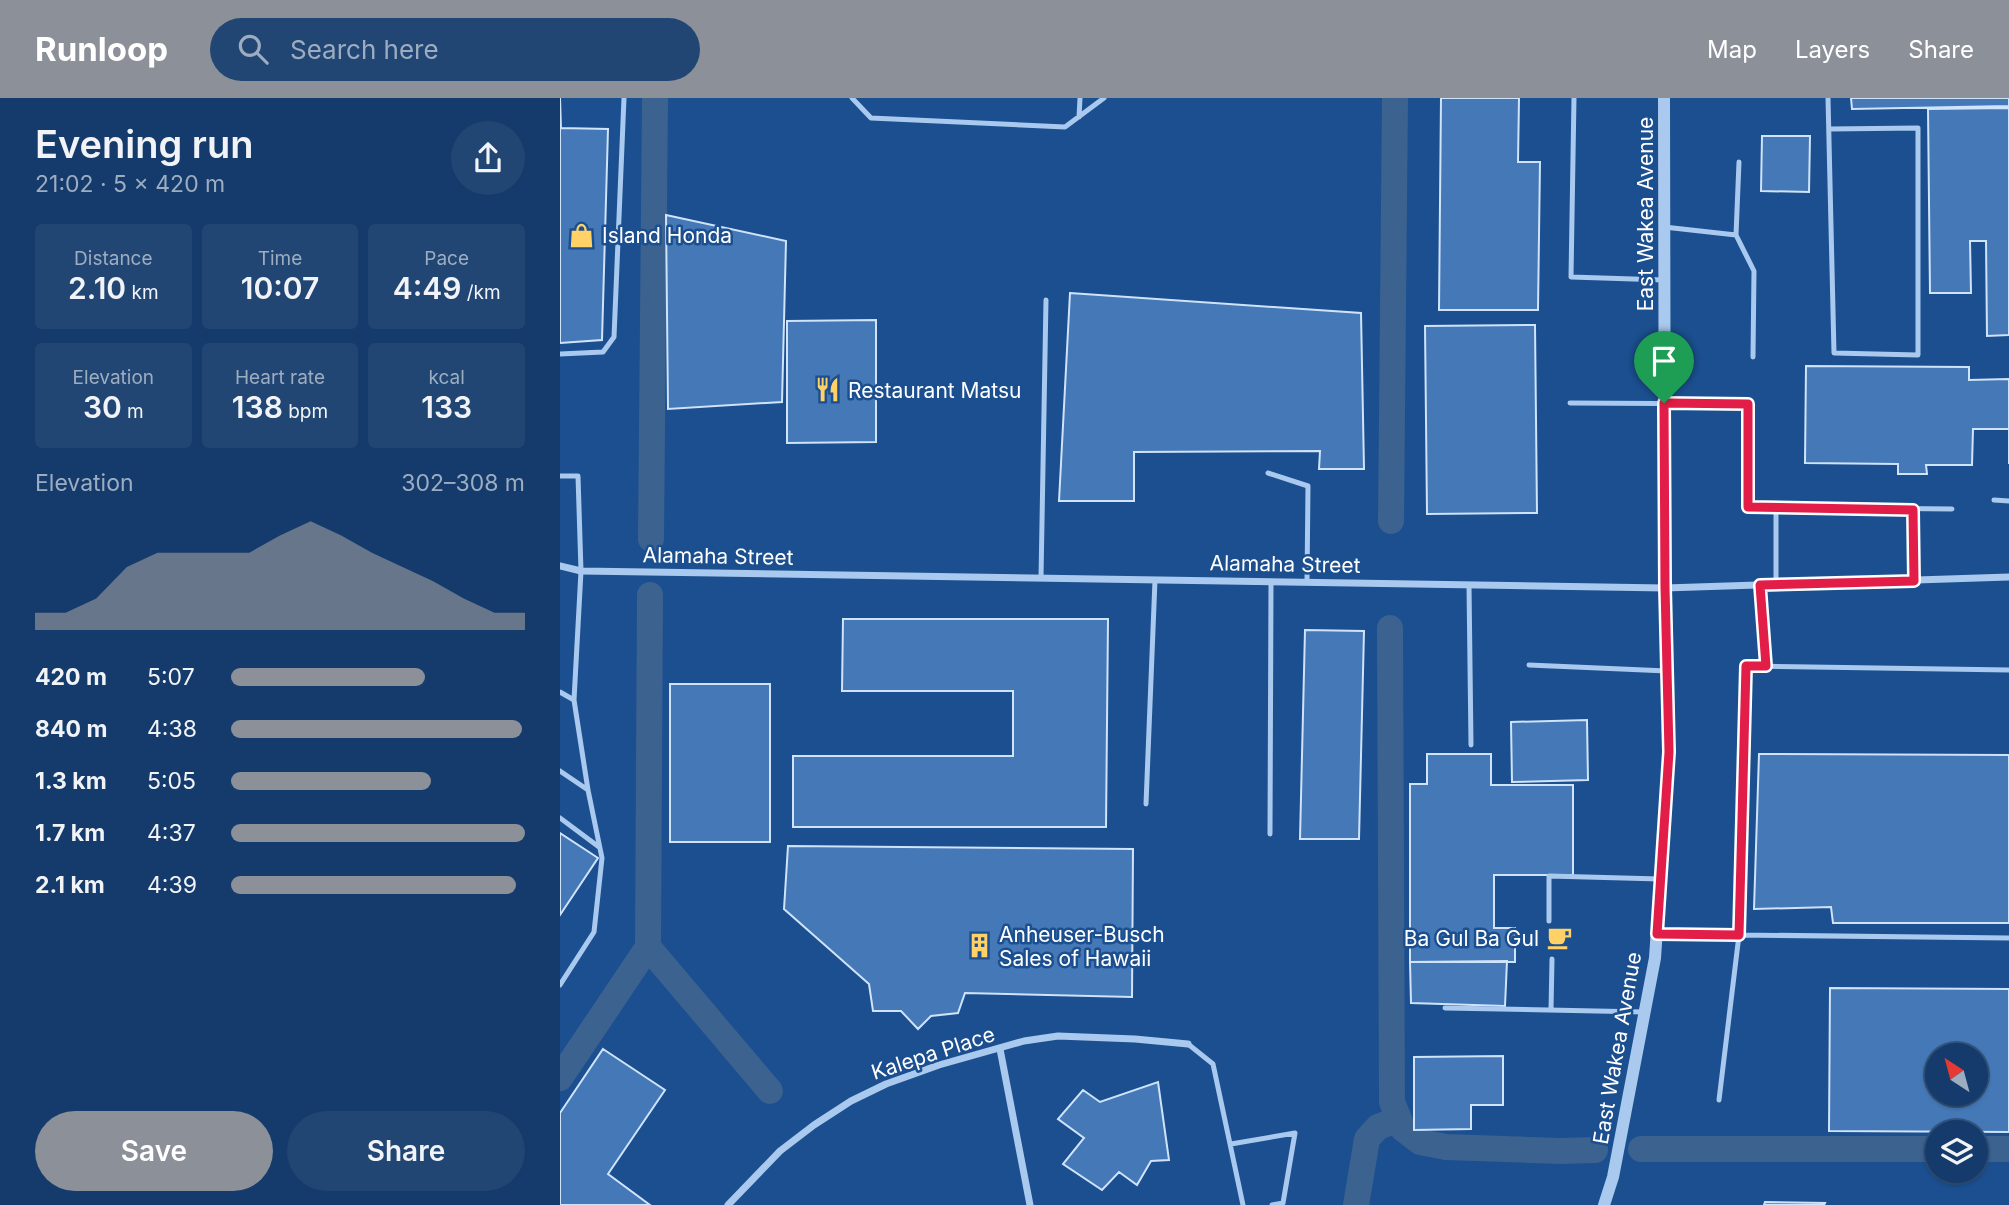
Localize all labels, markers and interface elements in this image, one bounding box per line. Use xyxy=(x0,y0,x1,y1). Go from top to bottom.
search box xyxy=(210,18,700,81)
text: Runloop xyxy=(35,29,168,69)
icon: search xyxy=(234,30,272,68)
text: Search here xyxy=(290,34,439,65)
text: Map xyxy=(1707,35,1757,64)
text: Layers xyxy=(1795,35,1870,64)
text: Share xyxy=(1908,35,1974,64)
street label: East Wakea Avenue xyxy=(1633,117,1658,311)
text: Evening run xyxy=(35,121,253,167)
button: share xyxy=(451,121,525,195)
text: 21:02 · 5 × 420 m xyxy=(35,170,225,198)
shop icon: Island Honda xyxy=(568,221,596,249)
place label: Island Honda xyxy=(602,223,732,248)
text: Distance xyxy=(74,247,153,270)
text: Time xyxy=(258,247,302,270)
text: Pace xyxy=(424,247,469,270)
text: 2.10 xyxy=(68,270,126,306)
text: 10:07 xyxy=(241,270,319,306)
text: 4:49 xyxy=(393,270,461,306)
text: km xyxy=(126,281,159,304)
text: /km xyxy=(461,281,501,304)
pin xyxy=(1634,331,1694,403)
icon: arrive xyxy=(1645,342,1683,380)
text: Elevation xyxy=(73,366,154,389)
text: Heart rate xyxy=(235,366,325,389)
text: kcal xyxy=(429,366,465,389)
restaurant icon: Restaurant Matsu xyxy=(814,376,842,404)
place label: Restaurant Matsu xyxy=(848,378,1022,403)
text: 30 xyxy=(83,389,122,425)
text: 138 xyxy=(232,389,283,425)
text: 133 xyxy=(421,389,472,425)
text: m xyxy=(122,400,144,423)
text: bpm xyxy=(283,400,328,423)
text: Elevation xyxy=(35,469,134,497)
text: 302–308 m xyxy=(401,469,525,497)
street label: Alamaha Street xyxy=(642,542,794,570)
street label: Alamaha Street xyxy=(1209,550,1361,578)
text: 420 m xyxy=(35,663,107,691)
text: 5:07 xyxy=(147,663,195,691)
text: 840 m xyxy=(35,715,107,743)
text: 4:38 xyxy=(147,715,197,743)
text: 1.3 km xyxy=(35,767,107,795)
text: 5:05 xyxy=(147,767,196,795)
text: 1.7 km xyxy=(35,819,105,847)
text: 4:37 xyxy=(147,819,196,847)
text: 2.1 km xyxy=(35,871,105,899)
text: 4:39 xyxy=(147,871,197,899)
place label: Anheuser-Busch Sales of Hawaii xyxy=(999,922,1165,971)
cafe icon: Ba Gul Ba Gul xyxy=(1545,924,1573,952)
place label: Ba Gul Ba Gul xyxy=(1404,926,1539,951)
building icon: Anheuser-Busch Sales of Hawaii xyxy=(965,932,993,960)
street label: East Wakea Avenue xyxy=(1588,950,1646,1146)
street label: Kalepa Place xyxy=(868,1021,998,1085)
north arrow xyxy=(1925,1043,1988,1106)
map controls xyxy=(1925,1043,1988,1183)
button: Save xyxy=(35,1111,273,1191)
button: Share xyxy=(287,1111,525,1191)
button: layers xyxy=(1925,1120,1988,1183)

